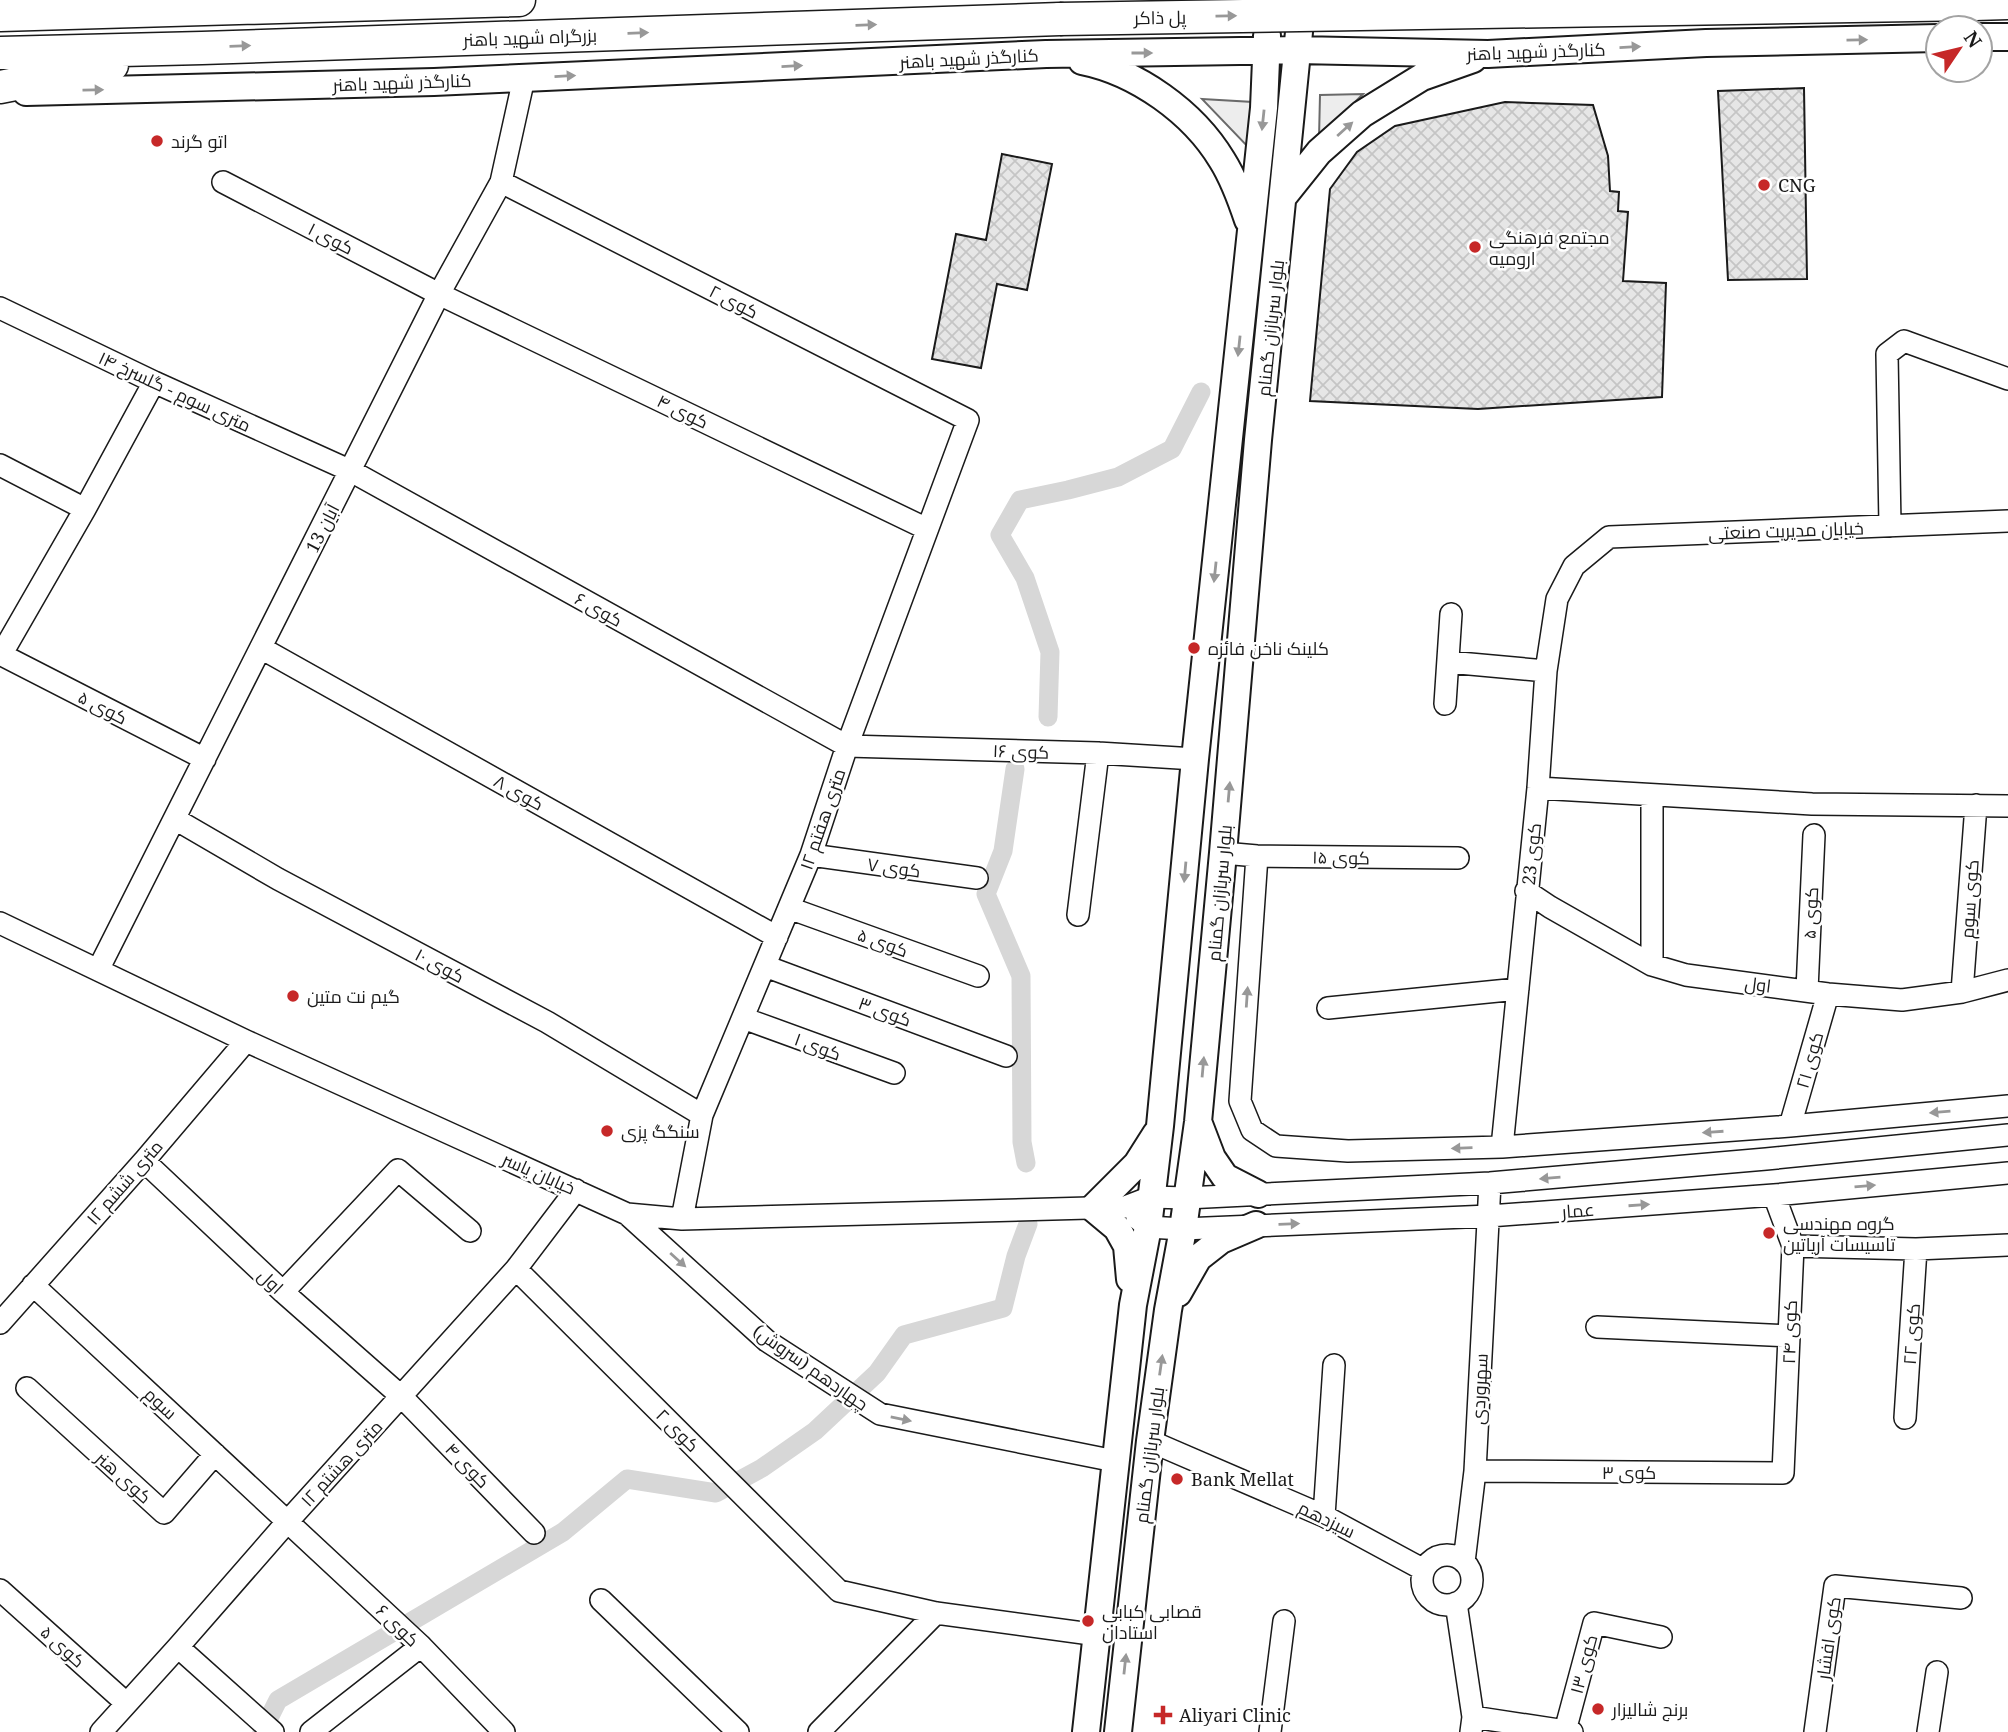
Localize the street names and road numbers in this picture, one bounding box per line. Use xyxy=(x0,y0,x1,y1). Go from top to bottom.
street label: پل ذاکر xyxy=(1133,5,1187,30)
street label: بزرگراه شهید باهنر xyxy=(462,23,597,51)
street label: کنارگذر شهید باهنر xyxy=(1465,37,1606,65)
street label: کنارگذر شهید باهنر xyxy=(898,42,1039,74)
street label: کنارگذر شهید باهنر xyxy=(331,68,472,96)
street label: کوی ۱ xyxy=(304,216,358,260)
street label: بلوار سربازان گمنام xyxy=(1251,258,1290,398)
street label: کوی ۲ xyxy=(705,279,763,323)
street label: ۱۴ متری سوم - گلسرخ xyxy=(95,345,255,438)
street label: کوی ۴ xyxy=(653,388,713,434)
street label: 13 آبان xyxy=(300,499,345,557)
street label: خیابان مدیریت صنعتی xyxy=(1708,515,1864,545)
street label: کوی ۶ xyxy=(571,586,627,632)
street label: کوی ۵ xyxy=(74,684,132,730)
street label: کوی ۱۶ xyxy=(992,738,1050,764)
street label: ۱۲ متری هفتم xyxy=(793,765,852,873)
street label: کوی ۸ xyxy=(490,768,548,816)
street label: کوی 23 xyxy=(1516,822,1546,886)
street label: بلوار سربازان گمنام xyxy=(1201,823,1238,963)
street label: کوی ۱۵ xyxy=(1312,844,1370,870)
street label: کوی ۷ xyxy=(866,851,922,883)
street label: کوی سوم xyxy=(1954,859,1985,939)
street label: کوی ۵ xyxy=(1797,886,1823,940)
street label: کوی ۵ xyxy=(854,922,912,962)
street label: کوی ۱۰ xyxy=(411,942,469,988)
street label: اول xyxy=(1743,970,1773,998)
street label: کوی ۳ xyxy=(855,990,915,1032)
street label: کوی ۱ xyxy=(791,1027,845,1065)
street label: کوی ۲۱ xyxy=(1790,1029,1828,1091)
street label: ۱۲ متری ششم xyxy=(80,1134,168,1230)
street label: خیابان یاسر xyxy=(498,1146,579,1200)
street label: عمار xyxy=(1560,1197,1595,1223)
street label: اول xyxy=(253,1263,289,1299)
street label: کوی ۲۴ xyxy=(1776,1300,1802,1364)
street label: کوی ۲۲ xyxy=(1897,1303,1925,1365)
street label: چهاردهم (سروش) xyxy=(748,1318,873,1417)
street label: سهروردی xyxy=(1465,1353,1493,1425)
street label: سوم xyxy=(139,1382,183,1425)
street label: بلوار سربازان گمنام xyxy=(1129,1385,1170,1525)
street label: کوی ۲ xyxy=(651,1403,705,1457)
street label: ۱۲ متری هشتم xyxy=(295,1415,388,1512)
street label: کوی ۴ xyxy=(440,1437,496,1493)
street label: کوی هنر xyxy=(90,1445,157,1508)
street label: کوی ۳ xyxy=(1602,1460,1656,1484)
street label: سیزدهم xyxy=(1294,1495,1359,1544)
street label: کوی افشار xyxy=(1810,1595,1846,1682)
street label: کوی ۶ xyxy=(371,1599,425,1651)
street label: کوی ۵ xyxy=(36,1620,90,1672)
street label: کوی ۱۳ xyxy=(1564,1632,1602,1696)

